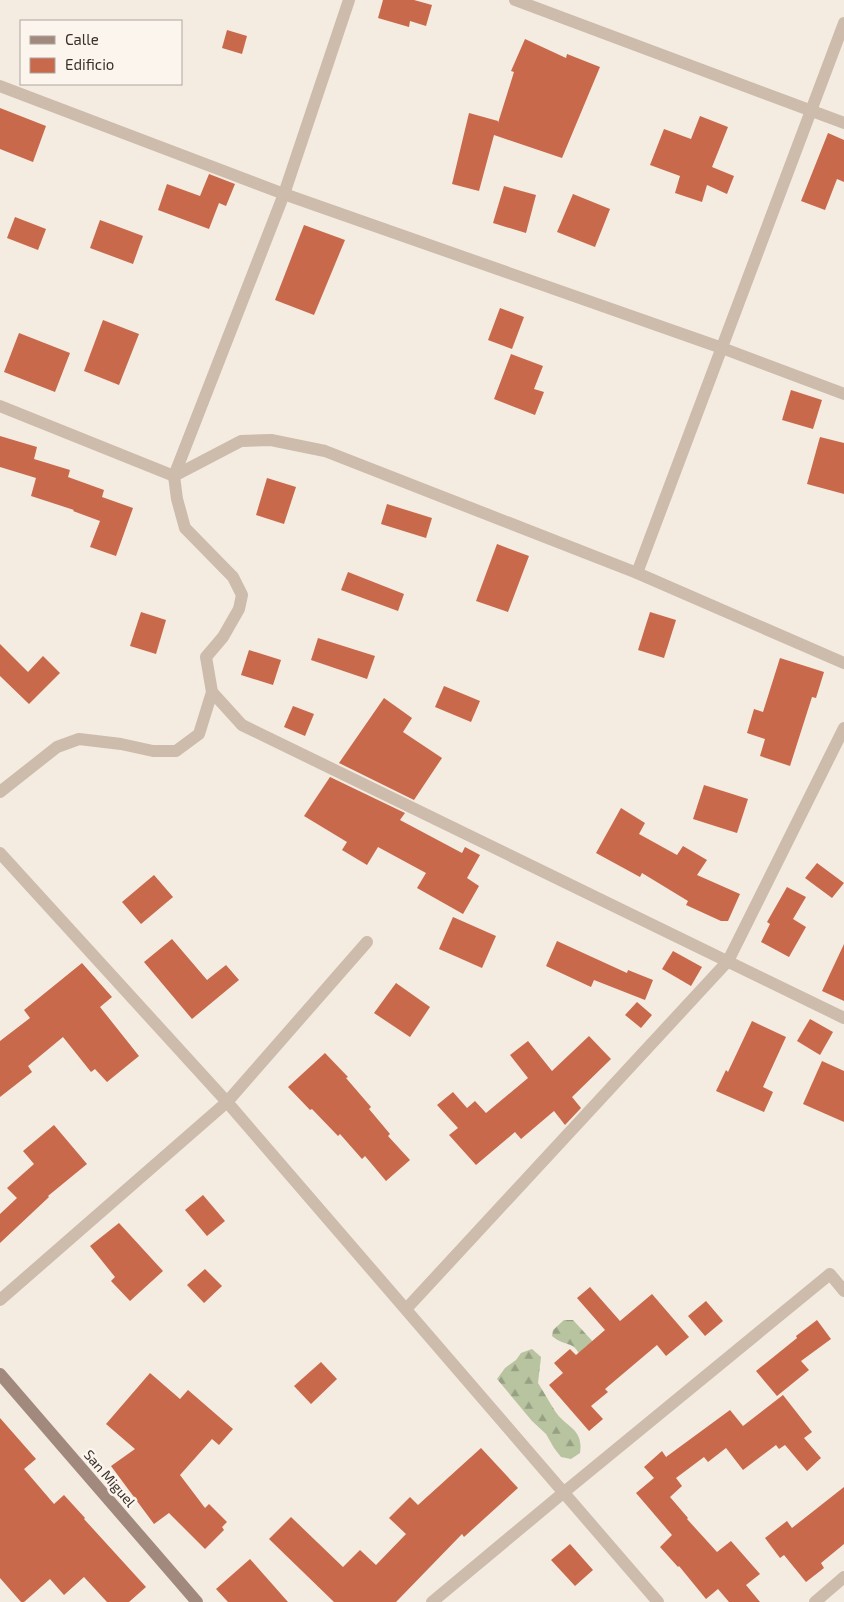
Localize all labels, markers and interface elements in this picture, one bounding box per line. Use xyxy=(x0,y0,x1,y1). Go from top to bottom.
legend xyxy=(20,20,182,85)
text: Calle xyxy=(65,30,99,48)
text: Edificio xyxy=(65,55,114,73)
street label: San Miguel xyxy=(81,1446,140,1511)

